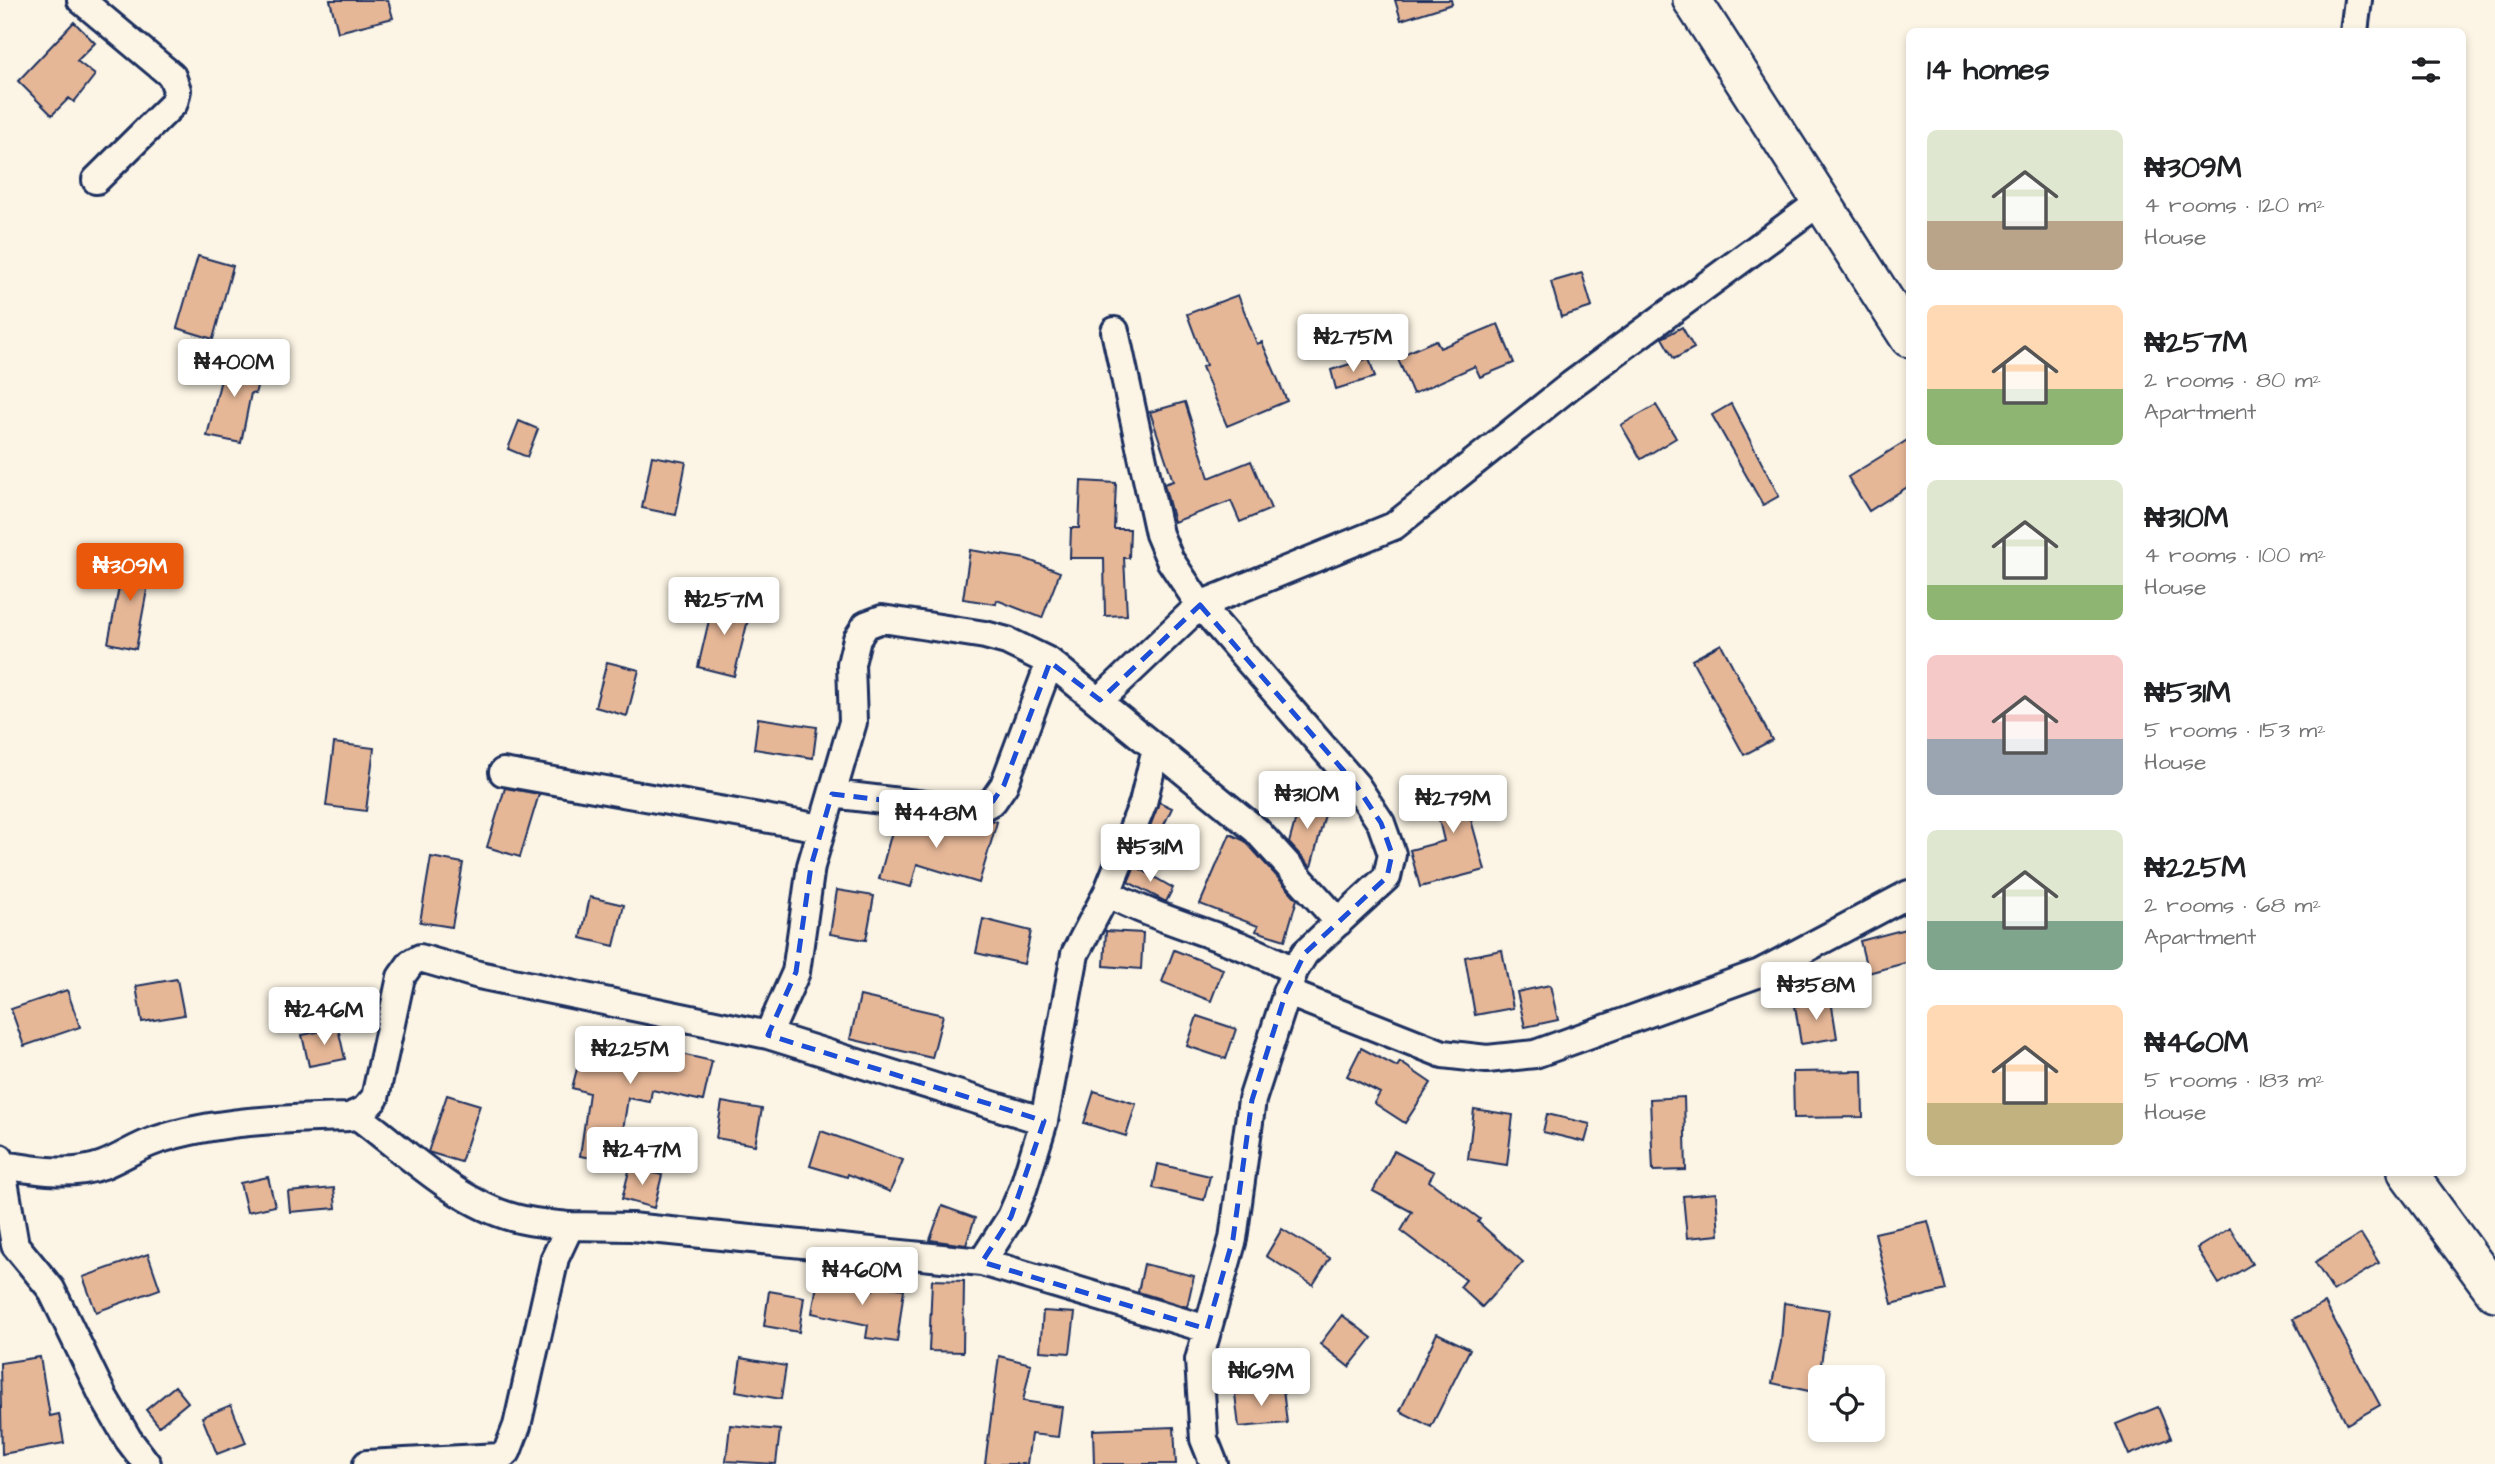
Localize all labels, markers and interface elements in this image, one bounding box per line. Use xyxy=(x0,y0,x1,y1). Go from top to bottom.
text: 14 homes xyxy=(1927,49,2050,91)
icon: filters xyxy=(2407,51,2445,89)
text: ₦309M xyxy=(2144,147,2242,189)
icon: home xyxy=(1983,158,2067,242)
text: 4 rooms · 120 m² xyxy=(2144,189,2325,221)
text: House xyxy=(2144,221,2207,253)
pin: ₦275M xyxy=(1304,314,1402,374)
text: ₦275M xyxy=(1313,321,1393,353)
text: ₦257M xyxy=(2144,322,2247,364)
icon: home xyxy=(1983,333,2067,417)
pin: ₦400M xyxy=(185,340,283,399)
text: ₦400M xyxy=(194,346,274,378)
text: 2 rooms · 80 m² xyxy=(2144,364,2321,396)
text: Apartment xyxy=(2144,396,2256,428)
text: ₦310M xyxy=(2144,497,2229,539)
icon: home xyxy=(1983,508,2067,592)
text: 4 rooms · 100 m² xyxy=(2144,539,2326,571)
pin: ₦309M xyxy=(81,544,179,603)
text: ₦309M xyxy=(93,550,167,582)
text: House xyxy=(2144,571,2207,603)
pin: ₦257M xyxy=(675,578,773,637)
text: ₦257M xyxy=(684,584,764,616)
text: ₦531M xyxy=(2144,672,2231,714)
icon: home xyxy=(1983,683,2067,767)
text: 5 rooms · 153 m² xyxy=(2144,714,2326,746)
text: House xyxy=(2144,746,2207,778)
pin: ₦310M xyxy=(1258,772,1356,831)
pin: ₦279M xyxy=(1404,776,1502,835)
text: ₦310M xyxy=(1275,778,1339,810)
text: ₦279M xyxy=(1415,782,1491,814)
pin: ₦448M xyxy=(887,790,985,850)
text: ₦448M xyxy=(895,797,977,829)
pin: ₦531M xyxy=(1101,824,1199,884)
text: ₦531M xyxy=(1117,831,1183,863)
text: ₦225M xyxy=(2144,847,2246,889)
icon: home xyxy=(1983,858,2067,942)
text: 2 rooms · 68 m² xyxy=(2144,889,2321,921)
text: Apartment xyxy=(2144,921,2256,953)
pin: ₦358M xyxy=(1767,962,1865,1022)
text: ₦358M xyxy=(1777,969,1855,1001)
pin: ₦246M xyxy=(275,988,373,1047)
text: ₦246M xyxy=(285,994,363,1026)
text: ₦460M xyxy=(2144,1022,2249,1064)
pin: ₦225M xyxy=(581,1026,679,1086)
text: ₦225M xyxy=(591,1033,669,1065)
icon: home xyxy=(1983,1033,2067,1117)
text: 5 rooms · 183 m² xyxy=(2144,1064,2324,1096)
text: House xyxy=(2144,1096,2207,1128)
pin: ₦247M xyxy=(593,1128,691,1187)
text: ₦247M xyxy=(603,1134,681,1166)
pin: ₦460M xyxy=(813,1248,911,1307)
text: ₦460M xyxy=(822,1254,902,1286)
pin: ₦169M xyxy=(1212,1348,1310,1408)
text: ₦169M xyxy=(1228,1355,1294,1387)
map controls xyxy=(1808,1365,1885,1442)
button: locate xyxy=(1808,1365,1885,1442)

